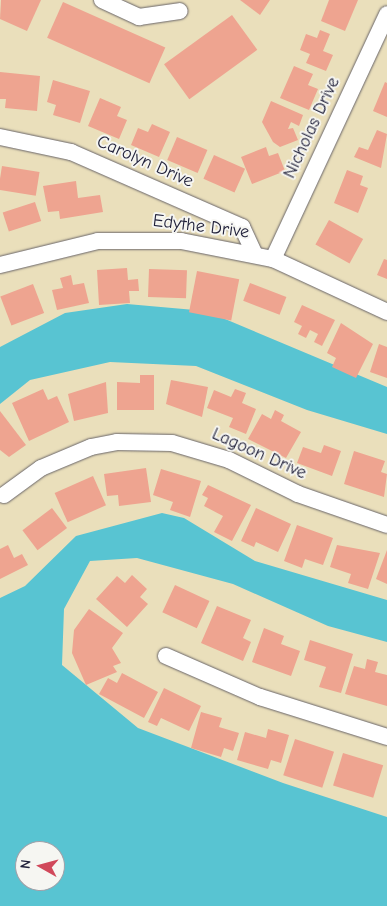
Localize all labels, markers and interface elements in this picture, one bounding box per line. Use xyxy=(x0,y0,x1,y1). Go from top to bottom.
street label: Nicholas Drive xyxy=(279,74,345,182)
street label: Carolyn Drive xyxy=(93,131,197,193)
street label: Edythe Drive xyxy=(152,210,250,244)
street label: Lagoon Drive xyxy=(208,424,310,484)
north arrow xyxy=(15,841,65,891)
text: N xyxy=(17,859,35,870)

